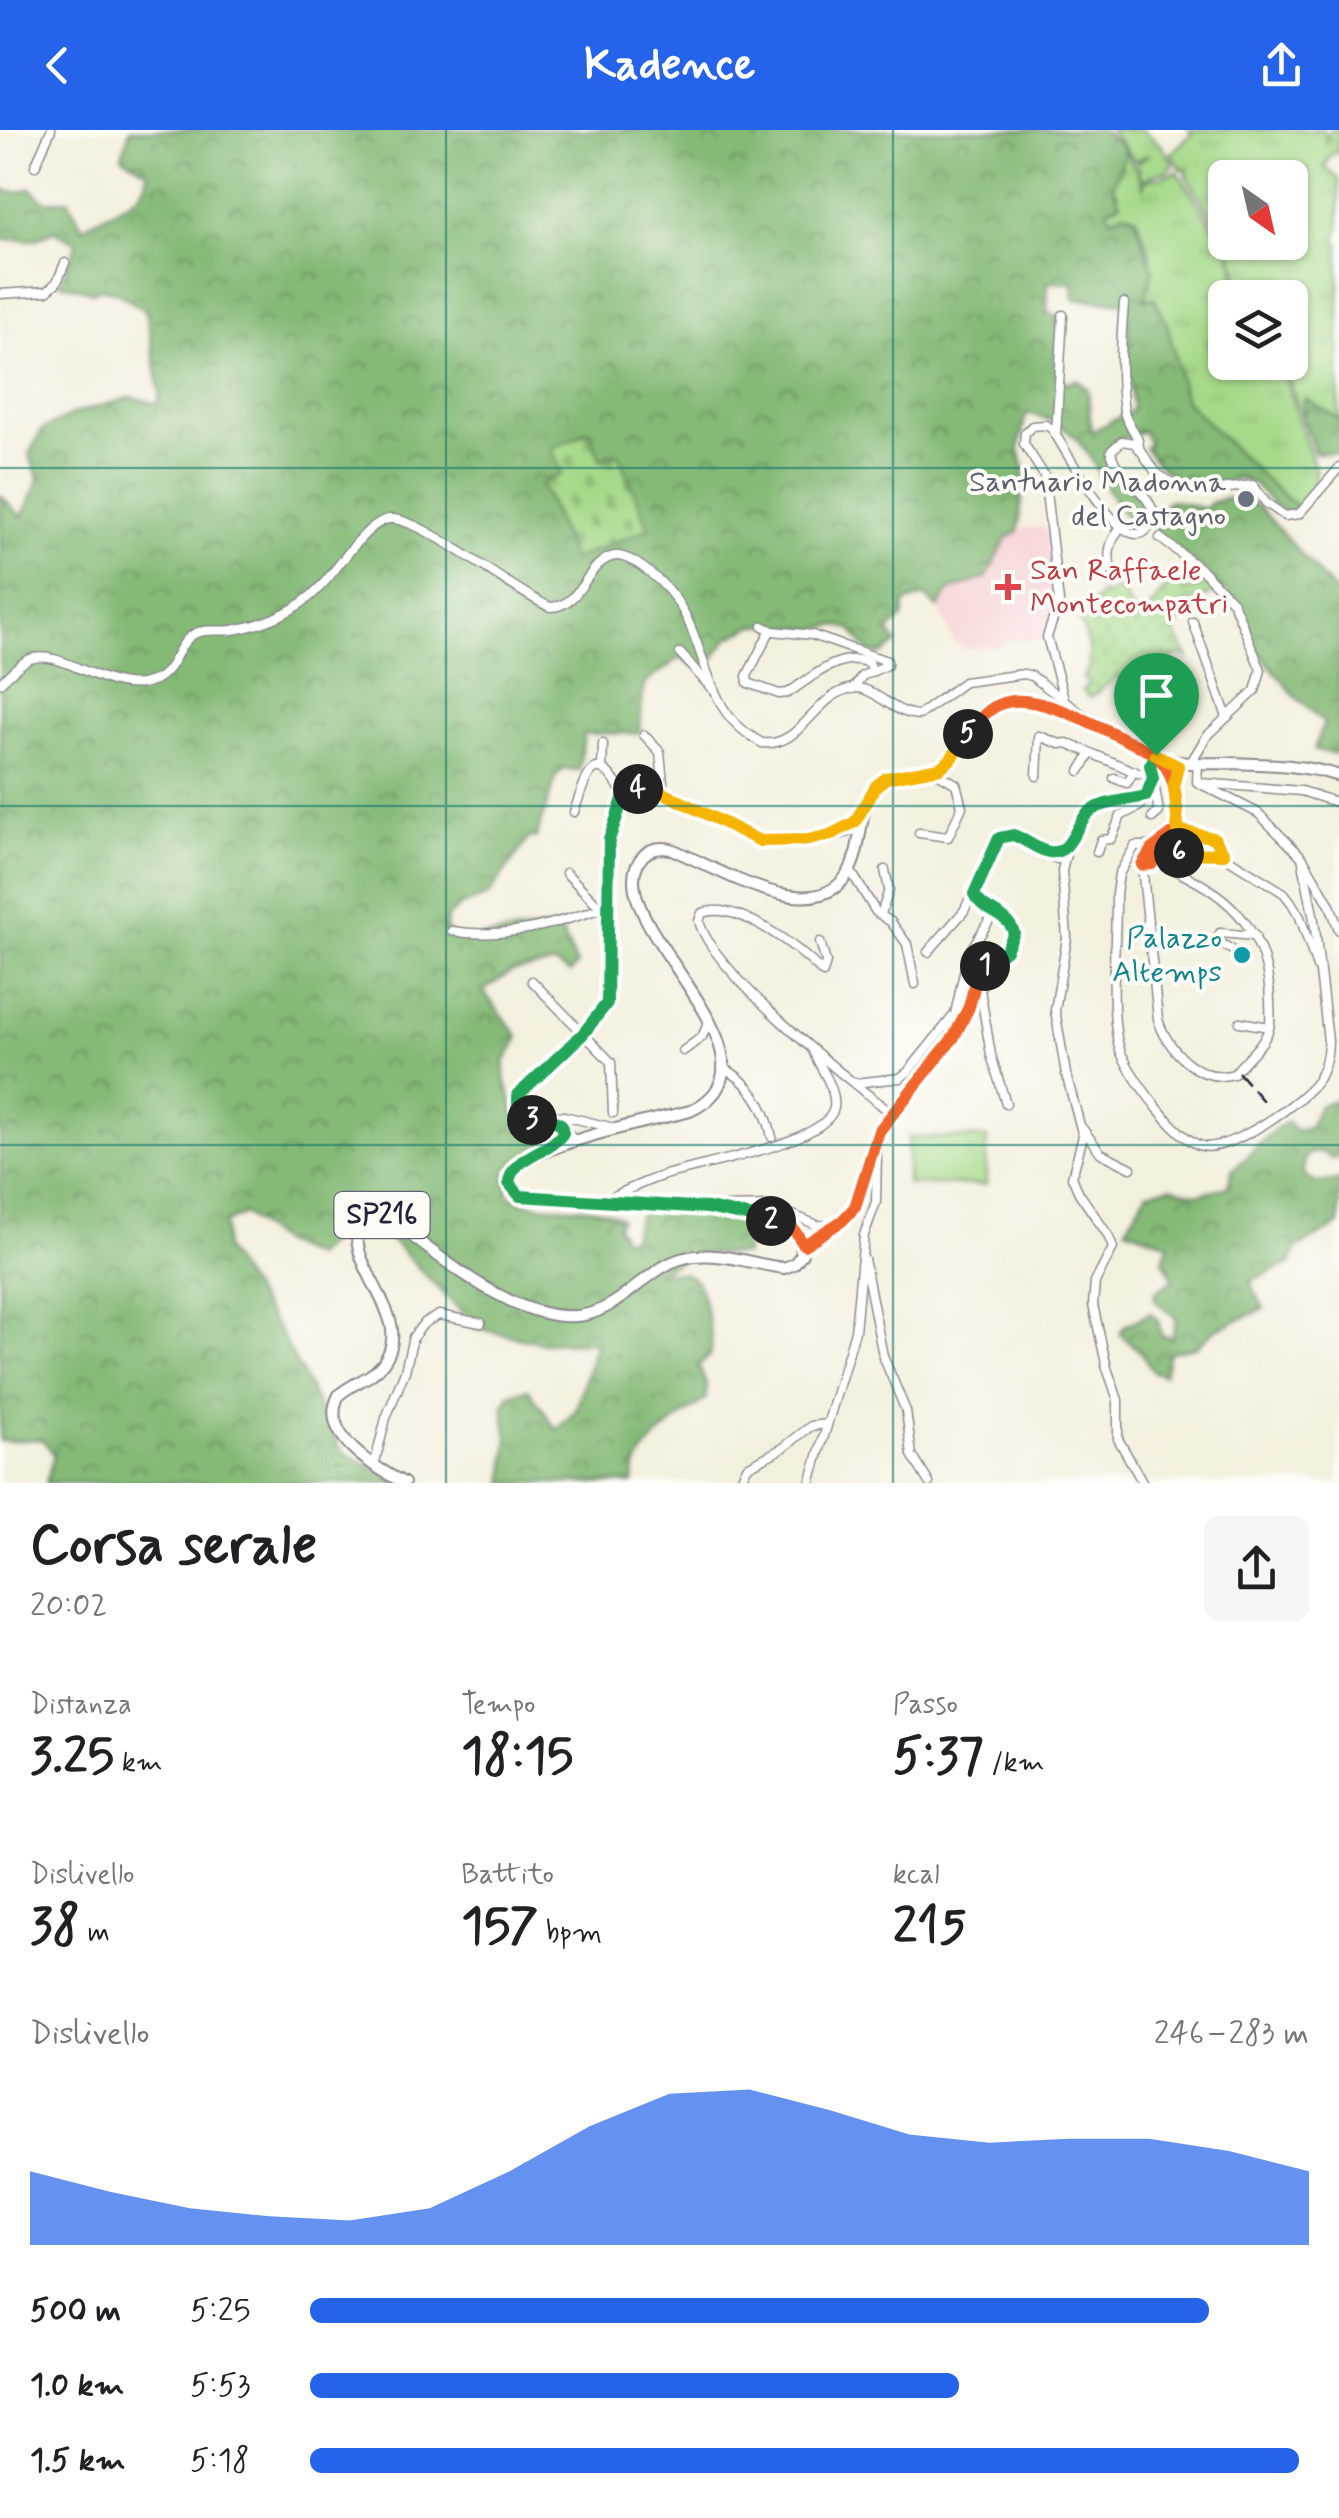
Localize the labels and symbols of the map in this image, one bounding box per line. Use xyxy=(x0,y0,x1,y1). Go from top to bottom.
north arrow xyxy=(1208,160,1308,260)
place label: Santuario Madonna del Castagno xyxy=(969,463,1227,536)
marker: Santuario Madonna del Castagno xyxy=(1235,488,1257,510)
place label: San Raffaele Montecompatri xyxy=(1030,551,1228,624)
marker: San Raffaele Montecompatri xyxy=(995,574,1021,600)
pin xyxy=(1114,653,1199,756)
pin: 5 xyxy=(943,709,993,759)
pin: 4 xyxy=(613,764,663,814)
pin: 6 xyxy=(1154,828,1204,878)
place label: Palazzo Altemps xyxy=(1112,919,1222,992)
pin: 1 xyxy=(960,941,1010,991)
marker: Palazzo Altemps xyxy=(1231,944,1253,966)
pin: 3 xyxy=(507,1095,557,1145)
road number: SP216 xyxy=(334,1192,430,1238)
pin: 2 xyxy=(746,1196,796,1246)

